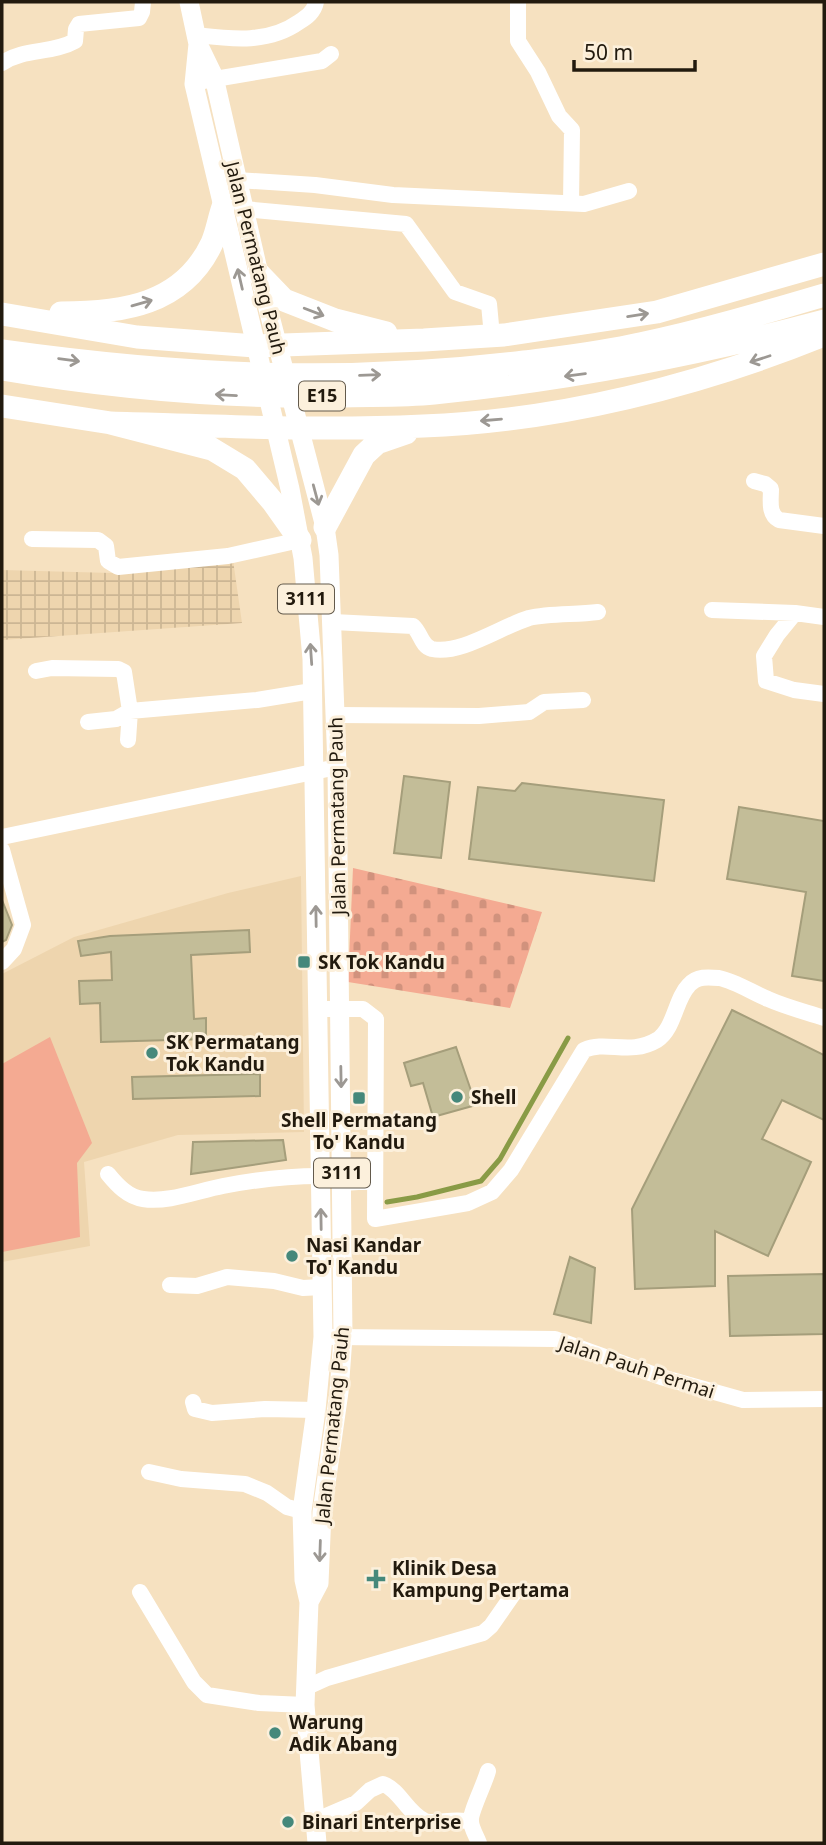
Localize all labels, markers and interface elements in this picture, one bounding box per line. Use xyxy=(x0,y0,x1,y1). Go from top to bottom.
scale bar xyxy=(574,28,695,72)
text: 50 m xyxy=(584,38,633,66)
street label: Jalan Permatang Pauh xyxy=(219,157,293,357)
one-way arrow xyxy=(232,268,246,291)
one-way arrow xyxy=(131,296,153,309)
one-way arrow xyxy=(303,307,324,319)
one-way arrow xyxy=(626,308,649,321)
one-way arrow xyxy=(749,353,771,366)
one-way arrow xyxy=(57,354,80,367)
one-way arrow xyxy=(564,368,587,381)
one-way arrow xyxy=(358,369,381,382)
road number: E15 xyxy=(299,382,345,410)
one-way arrow xyxy=(215,388,238,401)
one-way arrow xyxy=(480,414,503,427)
one-way arrow xyxy=(310,483,323,506)
road number: 3111 xyxy=(278,584,334,614)
one-way arrow xyxy=(304,644,317,666)
street label: Jalan Permatang Pauh xyxy=(322,717,352,917)
one-way arrow xyxy=(309,905,322,928)
place label: SK Tok Kandu xyxy=(318,949,445,975)
marker: SK Tok Kandu xyxy=(296,954,312,970)
place label: SK Permatang Tok Kandu xyxy=(166,1029,300,1077)
marker: SK Permatang Tok Kandu xyxy=(144,1045,160,1061)
one-way arrow xyxy=(334,1065,348,1088)
place label: Shell xyxy=(471,1084,517,1110)
marker: Shell xyxy=(449,1089,465,1105)
marker: Shell Permatang To' Kandu xyxy=(351,1090,367,1106)
place label: Shell Permatang To' Kandu xyxy=(281,1107,437,1155)
road number: 3111 xyxy=(314,1158,370,1188)
one-way arrow xyxy=(314,1208,328,1231)
place label: Nasi Kandar To' Kandu xyxy=(306,1232,422,1280)
marker: Nasi Kandar To' Kandu xyxy=(284,1248,300,1264)
street label: Jalan Permatang Pauh xyxy=(309,1325,355,1527)
street label: Jalan Pauh Permai xyxy=(554,1329,718,1404)
one-way arrow xyxy=(313,1539,326,1562)
place label: Klinik Desa Kampung Pertama xyxy=(392,1555,569,1603)
marker: Klinik Desa Kampung Pertama xyxy=(366,1569,386,1589)
place label: Warung Adik Abang xyxy=(289,1709,397,1757)
marker: Warung Adik Abang xyxy=(267,1725,283,1741)
place label: Binari Enterprise xyxy=(302,1809,461,1835)
marker: Binari Enterprise xyxy=(280,1814,296,1830)

